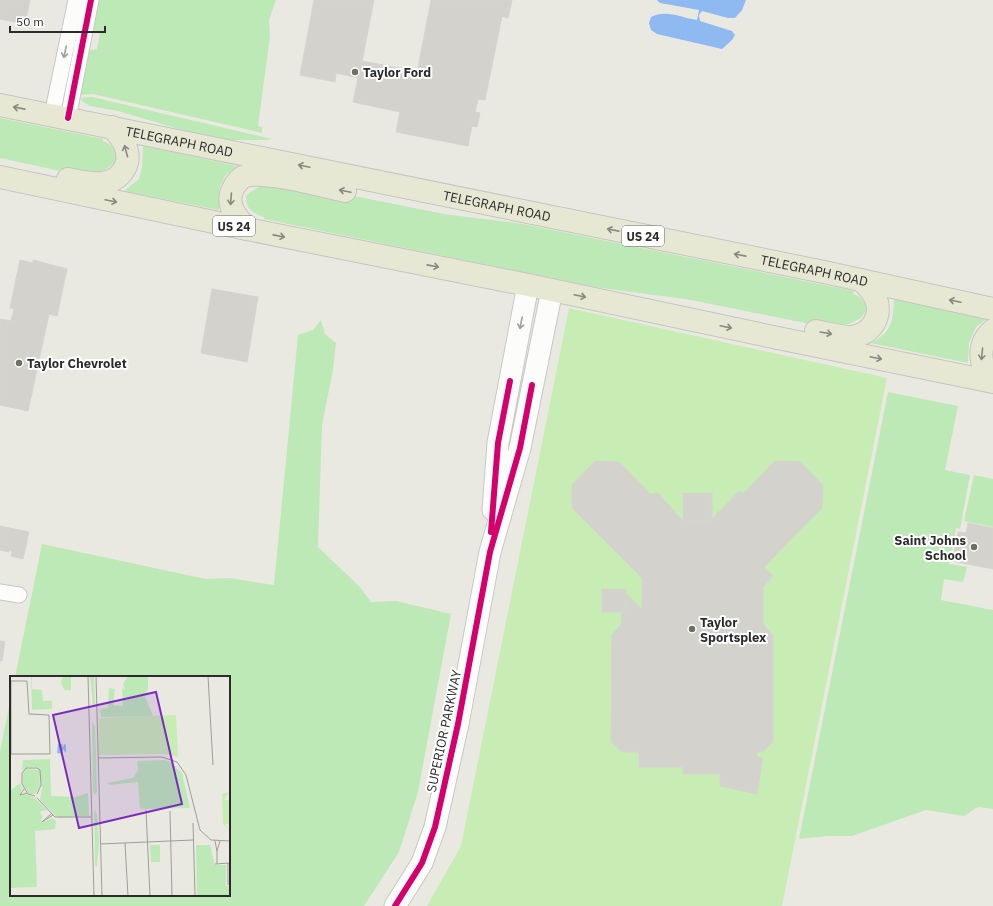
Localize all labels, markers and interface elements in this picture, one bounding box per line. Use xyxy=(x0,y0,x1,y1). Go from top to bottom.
scale bar xyxy=(10,8,105,34)
text: 50 m xyxy=(16,14,44,29)
one-way arrow xyxy=(61,45,69,58)
place label: Taylor Ford xyxy=(363,64,431,81)
marker: Taylor Ford xyxy=(350,67,360,77)
one-way arrow xyxy=(13,104,26,112)
street label: TELEGRAPH ROAD xyxy=(124,122,235,161)
one-way arrow xyxy=(122,144,130,157)
one-way arrow xyxy=(298,162,311,170)
one-way arrow xyxy=(339,186,352,194)
street label: TELEGRAPH ROAD xyxy=(442,187,552,225)
one-way arrow xyxy=(228,192,235,205)
one-way arrow xyxy=(104,197,117,205)
road number: US 24 xyxy=(213,216,255,236)
one-way arrow xyxy=(607,225,620,233)
road number: US 24 xyxy=(622,226,664,246)
one-way arrow xyxy=(272,232,285,240)
one-way arrow xyxy=(734,251,747,259)
street label: TELEGRAPH ROAD xyxy=(759,251,870,290)
one-way arrow xyxy=(426,263,439,271)
one-way arrow xyxy=(573,292,586,300)
one-way arrow xyxy=(949,296,962,304)
one-way arrow xyxy=(516,316,524,329)
one-way arrow xyxy=(719,324,732,332)
one-way arrow xyxy=(819,329,832,337)
one-way arrow xyxy=(978,347,985,360)
one-way arrow xyxy=(869,354,882,362)
place label: Taylor Chevrolet xyxy=(27,355,127,372)
marker: Taylor Chevrolet xyxy=(14,358,24,368)
place label: Saint Johns School xyxy=(894,532,966,564)
marker: Saint Johns School xyxy=(969,542,979,552)
place label: Taylor Sportsplex xyxy=(700,614,767,646)
marker: Taylor Sportsplex xyxy=(687,624,697,634)
street label: SUPERIOR PARKWAY xyxy=(423,668,465,794)
inset map xyxy=(10,676,230,896)

